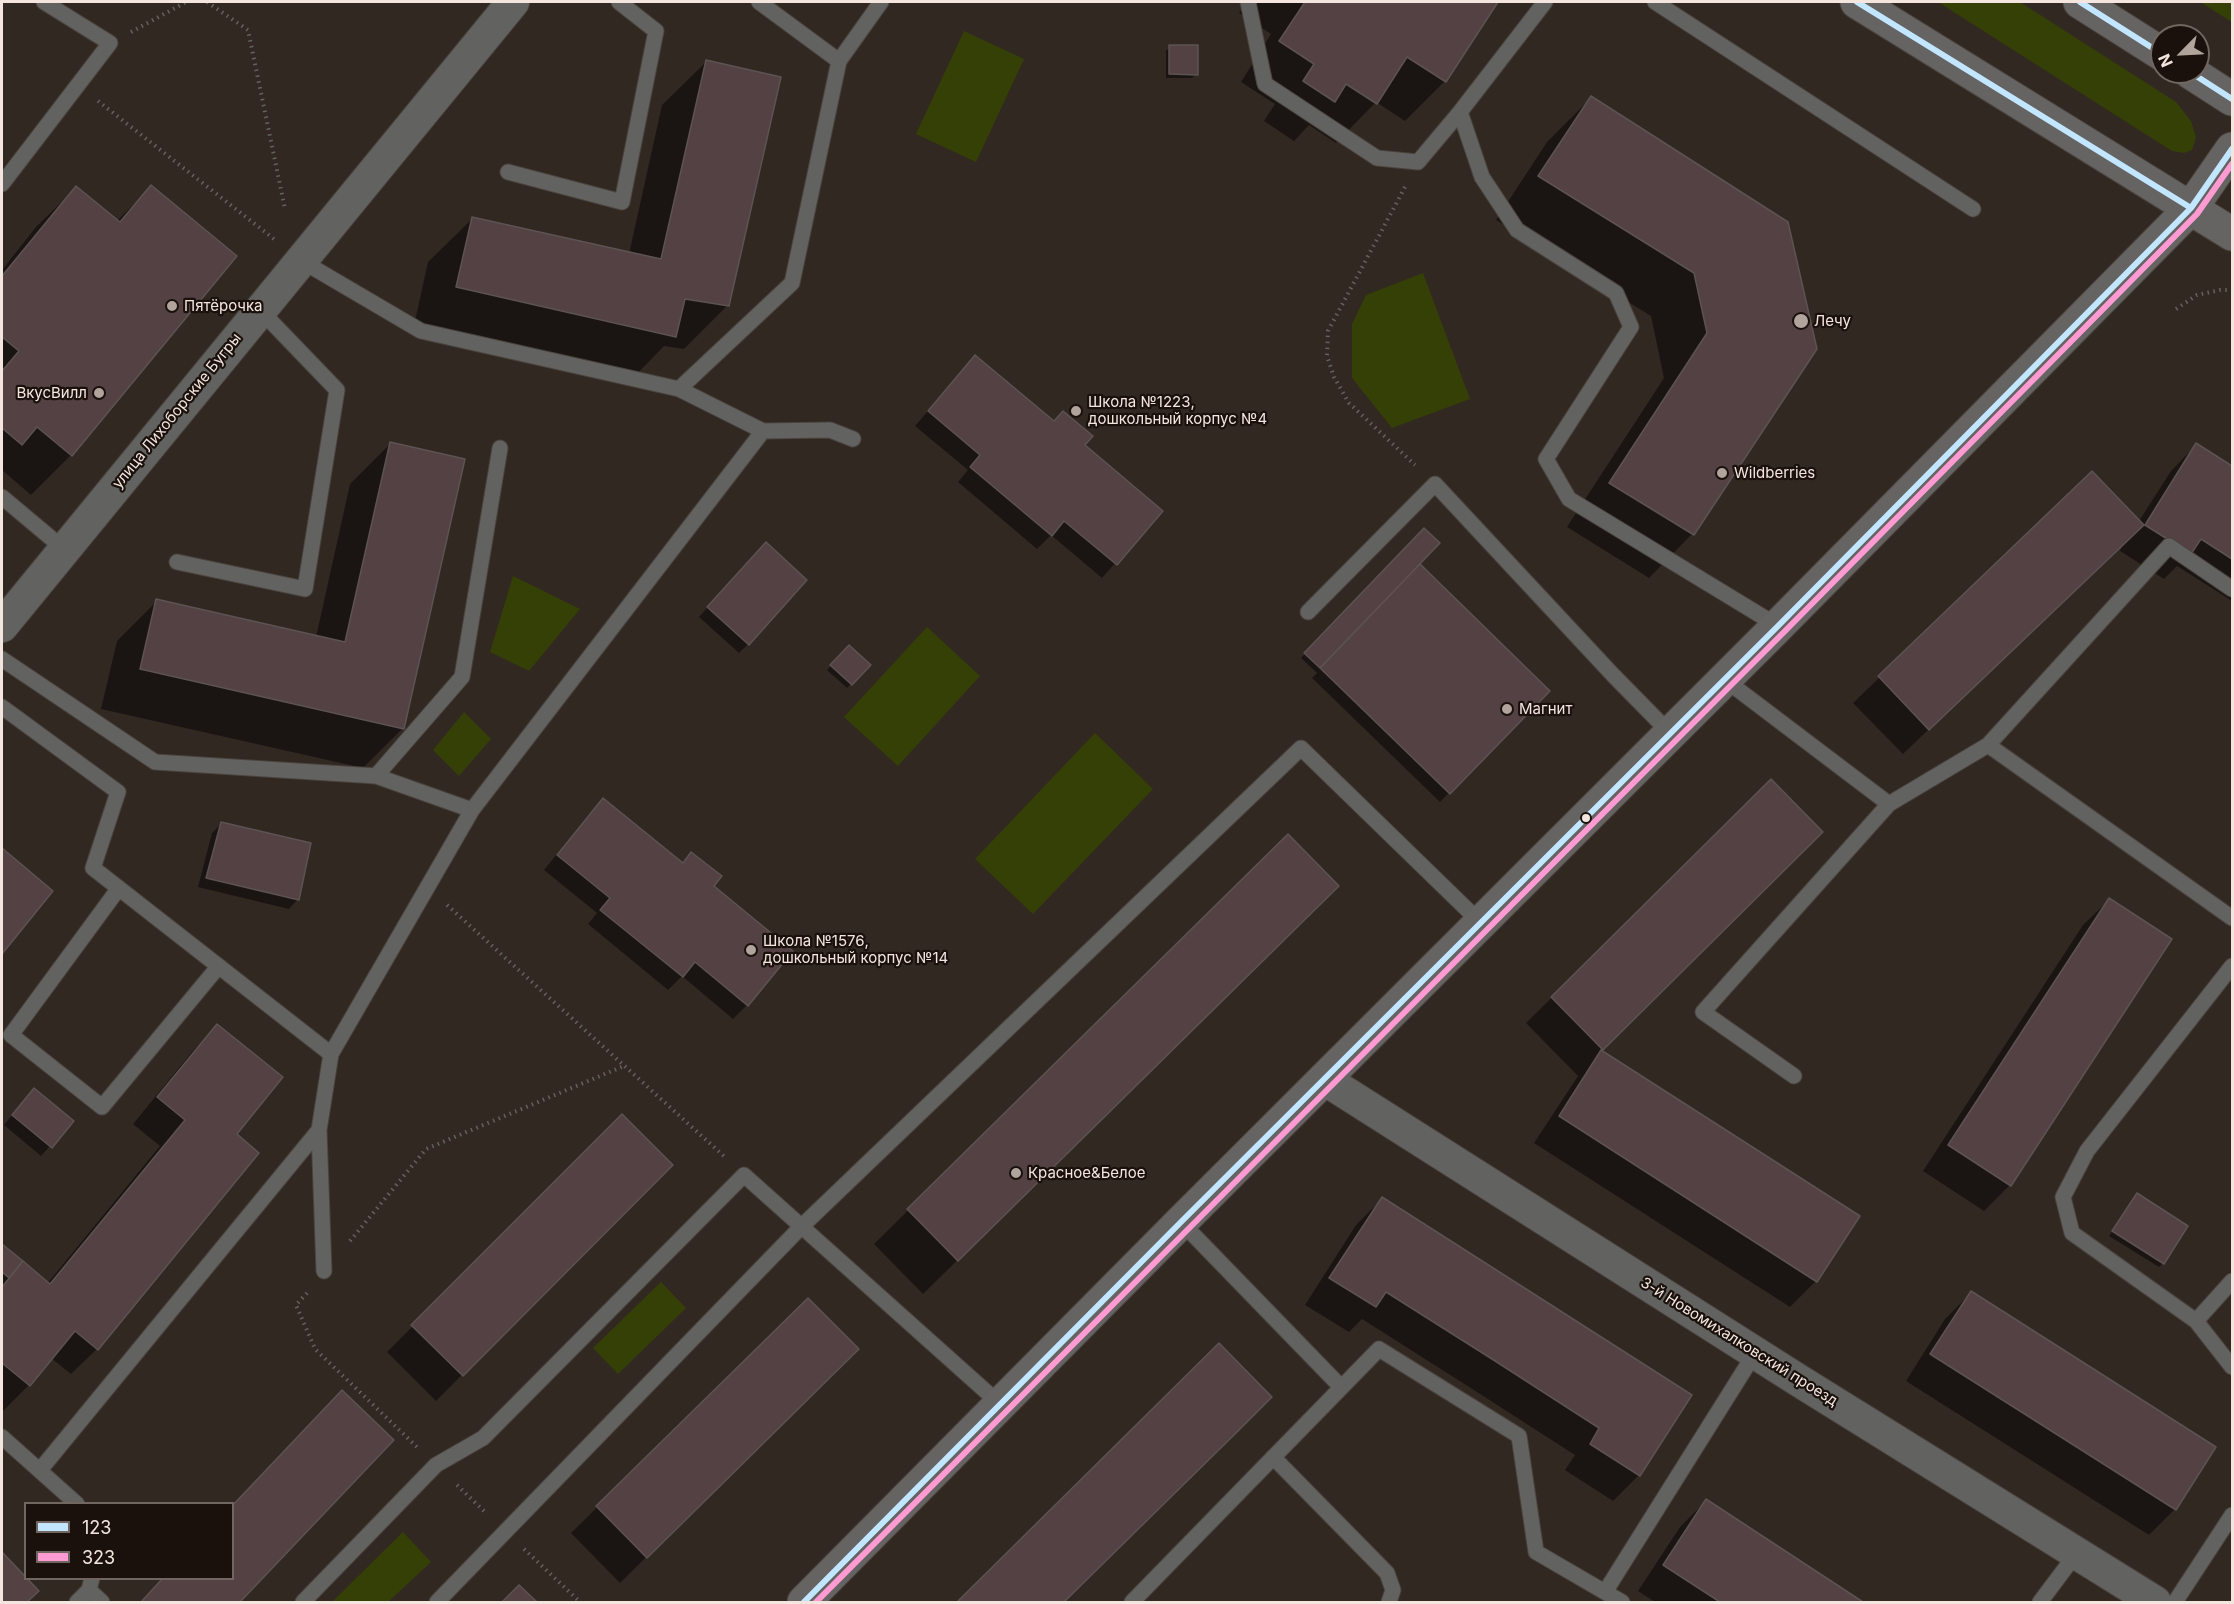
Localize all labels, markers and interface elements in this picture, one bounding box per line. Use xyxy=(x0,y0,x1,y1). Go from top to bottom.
north arrow xyxy=(2150,24,2210,84)
text: N xyxy=(2154,51,2177,70)
place label: Пятёрочка xyxy=(184,297,262,315)
marker: Пятёрочка xyxy=(165,299,179,313)
marker: Лечу xyxy=(1792,312,1810,330)
place label: Лечу xyxy=(1814,312,1851,330)
street label: улица Лихоборские Бугры xyxy=(109,330,245,492)
place label: ВкусВилл xyxy=(16,384,87,402)
marker: ВкусВилл xyxy=(92,386,106,400)
place label: Школа №1223, дошкольный корпус №4 xyxy=(1088,393,1267,428)
marker: Школа №1223, дошкольный корпус №4 xyxy=(1069,404,1083,418)
place label: Wildberries xyxy=(1734,464,1815,482)
marker: Wildberries xyxy=(1715,466,1729,480)
place label: Магнит xyxy=(1519,700,1572,718)
marker: Магнит xyxy=(1500,702,1514,716)
unlabelled marker xyxy=(1580,812,1592,824)
place label: Школа №1576, дошкольный корпус №14 xyxy=(763,932,948,967)
marker: Школа №1576, дошкольный корпус №14 xyxy=(744,943,758,957)
place label: Красное&Белое xyxy=(1028,1164,1145,1182)
marker: Красное&Белое xyxy=(1009,1166,1023,1180)
street label: 3-й Новомихалковский проезд xyxy=(1637,1274,1841,1410)
legend xyxy=(24,1502,234,1580)
text: 123 xyxy=(82,1517,111,1538)
text: 323 xyxy=(82,1547,115,1568)

